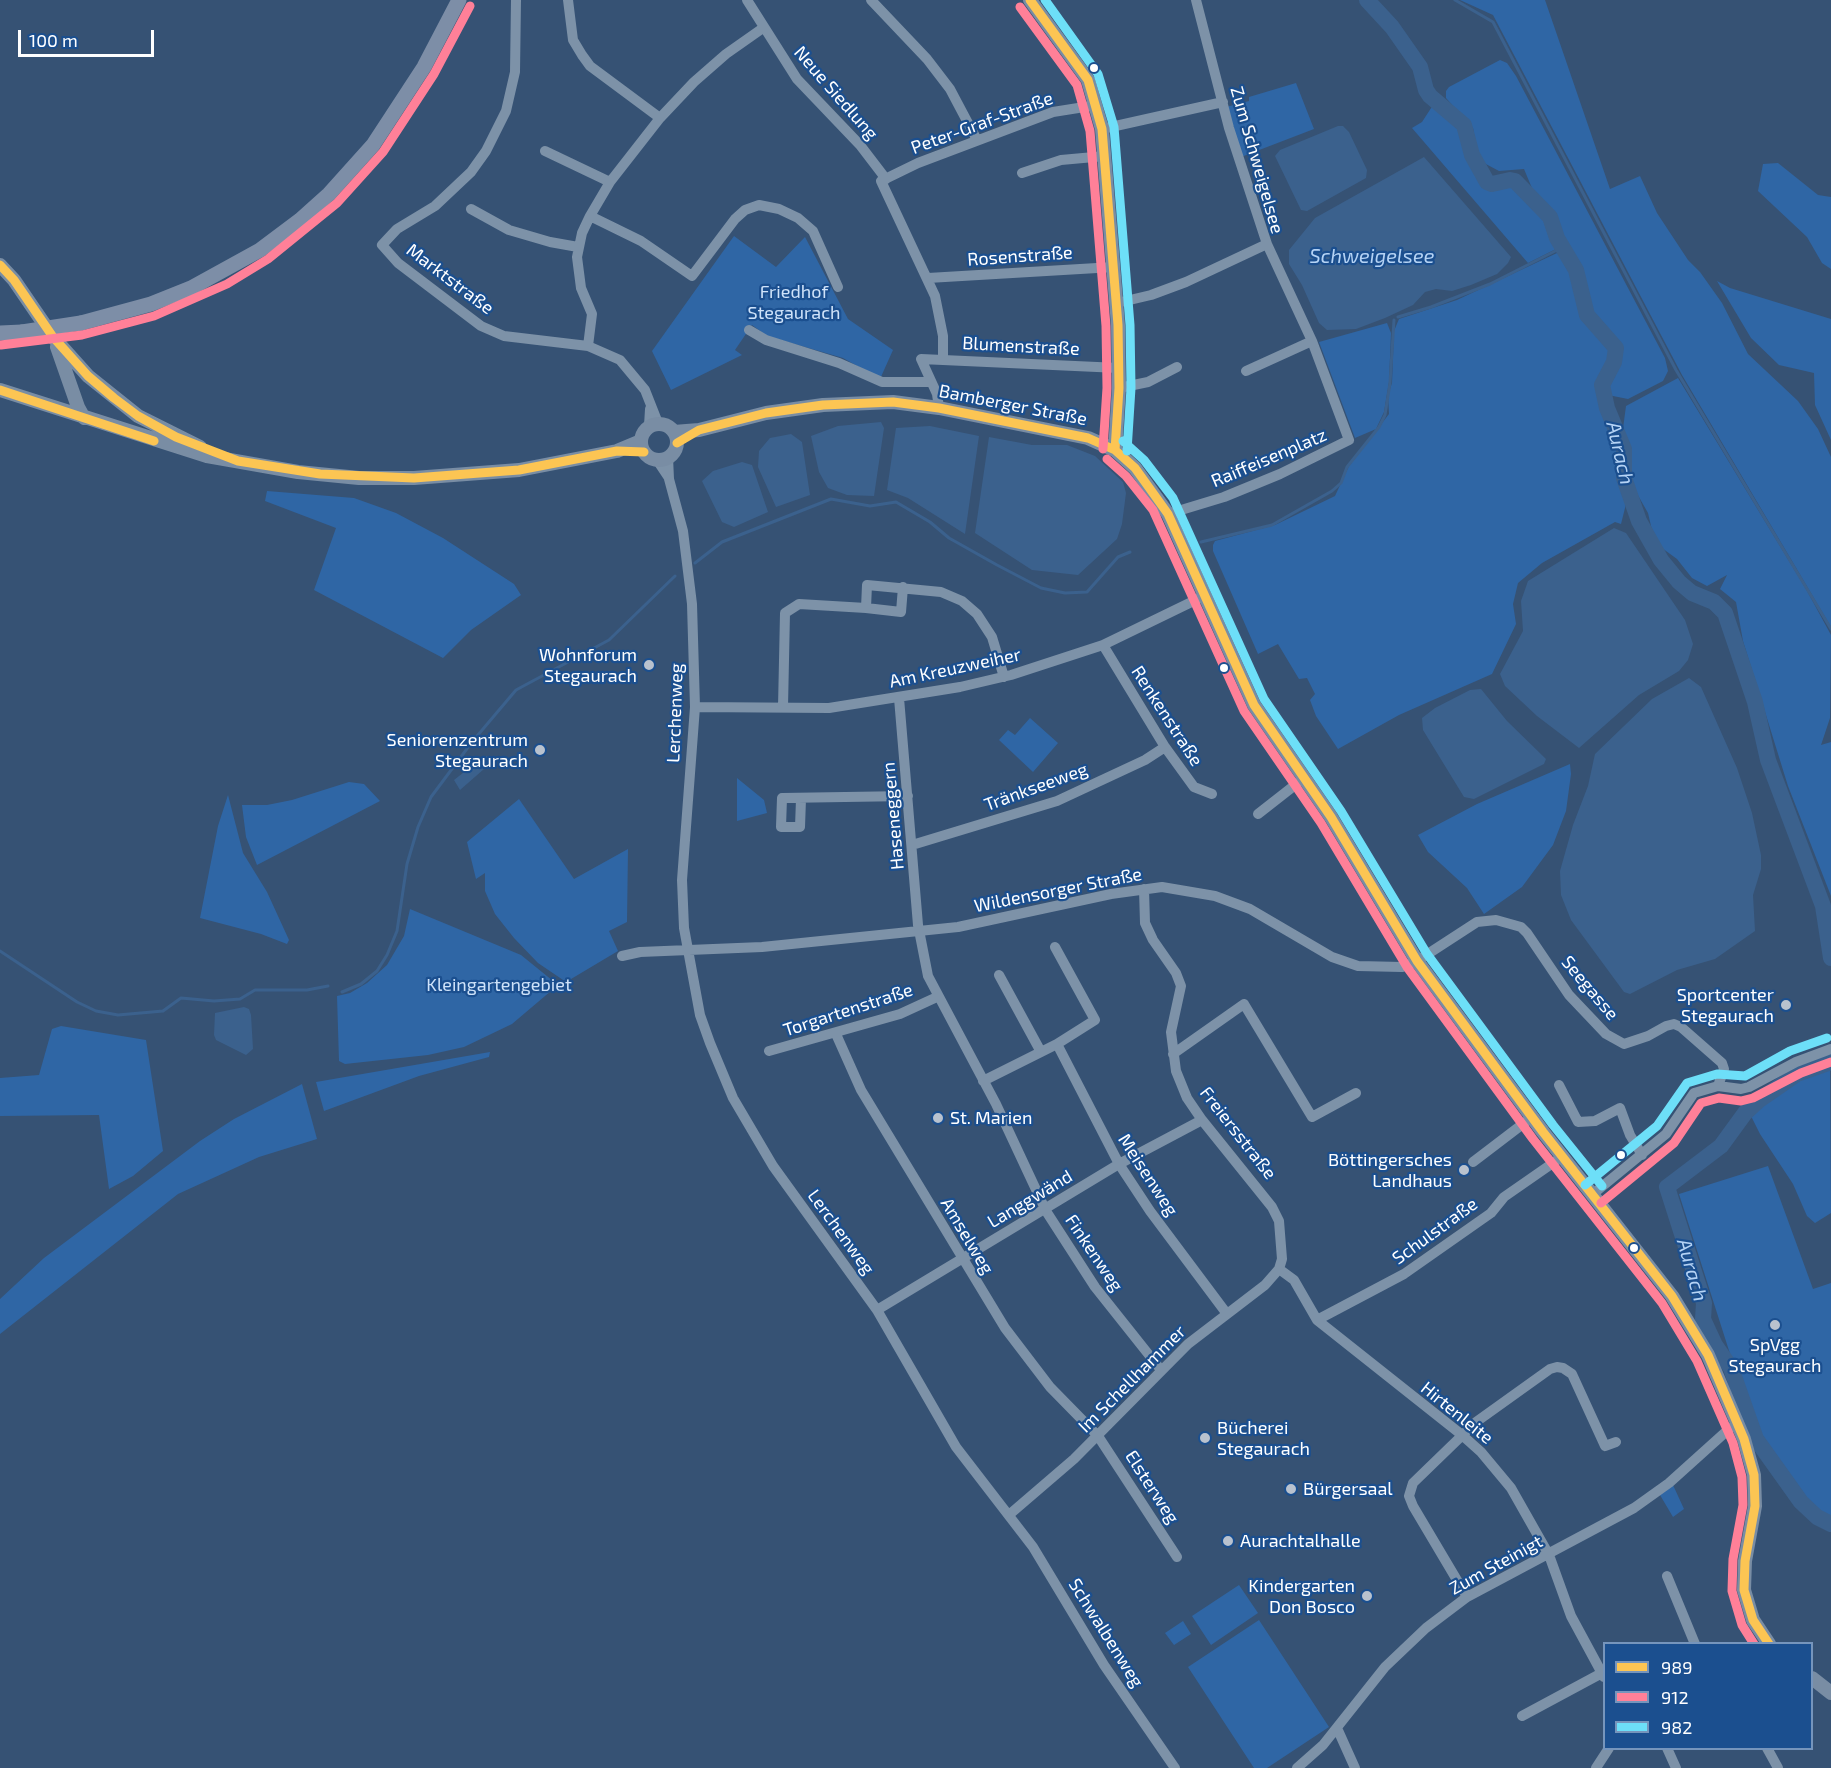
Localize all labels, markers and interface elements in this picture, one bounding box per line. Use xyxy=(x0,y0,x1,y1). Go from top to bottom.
scale bar xyxy=(21,18,158,56)
text: 100 m xyxy=(29,29,78,51)
street label: Neue Siedlung xyxy=(789,42,883,144)
unlabelled marker xyxy=(1088,62,1100,74)
street label: Zum Schweigelsee xyxy=(1226,84,1288,236)
street label: Peter-Graf-Straße xyxy=(908,87,1056,159)
street label: Marktstraße xyxy=(402,239,498,319)
street label: Rosenstraße xyxy=(967,242,1073,270)
water label: Schweigelsee xyxy=(1310,244,1434,268)
park label: Friedhof Stegaurach xyxy=(748,281,840,324)
street label: Blumenstraße xyxy=(962,332,1080,360)
street label: Bamberger Straße xyxy=(937,380,1089,430)
water label: Aurach xyxy=(1601,419,1639,487)
street label: Raiffeisenplatz xyxy=(1208,424,1330,492)
place label: Wohnforum Stegaurach xyxy=(539,644,637,686)
street label: Am Kreuzweiher xyxy=(887,644,1023,692)
marker: Wohnforum Stegaurach xyxy=(642,658,656,672)
street label: Renkenstraße xyxy=(1127,662,1207,770)
unlabelled marker xyxy=(1218,662,1230,674)
street label: Lerchenweg xyxy=(662,663,688,763)
place label: Seniorenzentrum Stegaurach xyxy=(387,729,528,771)
marker: Seniorenzentrum Stegaurach xyxy=(533,743,547,757)
street label: Tränkseeweg xyxy=(981,758,1091,816)
street label: Haseneggern xyxy=(878,761,908,871)
street label: Wildensorger Straße xyxy=(972,863,1144,917)
street label: Seegasse xyxy=(1557,951,1623,1025)
park label: Kleingartengebiet xyxy=(426,974,572,996)
street label: Torgartenstraße xyxy=(781,979,915,1041)
place label: Sportcenter Stegaurach xyxy=(1677,984,1774,1026)
marker: Sportcenter Stegaurach xyxy=(1779,998,1793,1012)
street label: Freiersstraße xyxy=(1195,1082,1281,1184)
place label: St. Marien xyxy=(950,1107,1032,1129)
marker: St. Marien xyxy=(931,1111,945,1125)
street label: Meisenweg xyxy=(1113,1130,1183,1220)
place label: Böttingersches Landhaus xyxy=(1328,1149,1452,1192)
unlabelled marker xyxy=(1615,1149,1627,1161)
marker: Böttingersches Landhaus xyxy=(1457,1163,1471,1177)
street label: Langgwänd xyxy=(984,1165,1076,1233)
street label: Lerchenweg xyxy=(803,1185,879,1279)
street label: Schulstraße xyxy=(1388,1193,1482,1269)
street label: Amselweg xyxy=(936,1194,998,1278)
street label: Finkenweg xyxy=(1060,1210,1128,1296)
water label: Aurach xyxy=(1672,1236,1712,1304)
unlabelled marker xyxy=(1628,1242,1640,1254)
marker: SpVgg Stegaurach xyxy=(1768,1318,1782,1332)
street label: Im Schellhammer xyxy=(1074,1321,1190,1437)
place label: SpVgg Stegaurach xyxy=(1729,1334,1821,1376)
street label: Hirtenleite xyxy=(1417,1377,1497,1449)
place label: Bücherei Stegaurach xyxy=(1217,1417,1310,1460)
marker: Bücherei Stegaurach xyxy=(1198,1431,1212,1445)
street label: Elsterweg xyxy=(1120,1446,1184,1528)
place label: Bürgersaal xyxy=(1303,1478,1393,1500)
marker: Bürgersaal xyxy=(1284,1482,1298,1496)
place label: Aurachtalhalle xyxy=(1240,1530,1361,1552)
street label: Zum Steinigt xyxy=(1446,1531,1546,1599)
marker: Aurachtalhalle xyxy=(1221,1534,1235,1548)
street label: Schwalbenweg xyxy=(1064,1575,1148,1691)
place label: Kindergarten Don Bosco xyxy=(1248,1575,1355,1618)
marker: Kindergarten Don Bosco xyxy=(1360,1589,1374,1603)
legend xyxy=(1603,1642,1813,1750)
text: 989 xyxy=(1661,1656,1693,1678)
text: 912 xyxy=(1661,1686,1689,1708)
text: 982 xyxy=(1661,1716,1692,1738)

